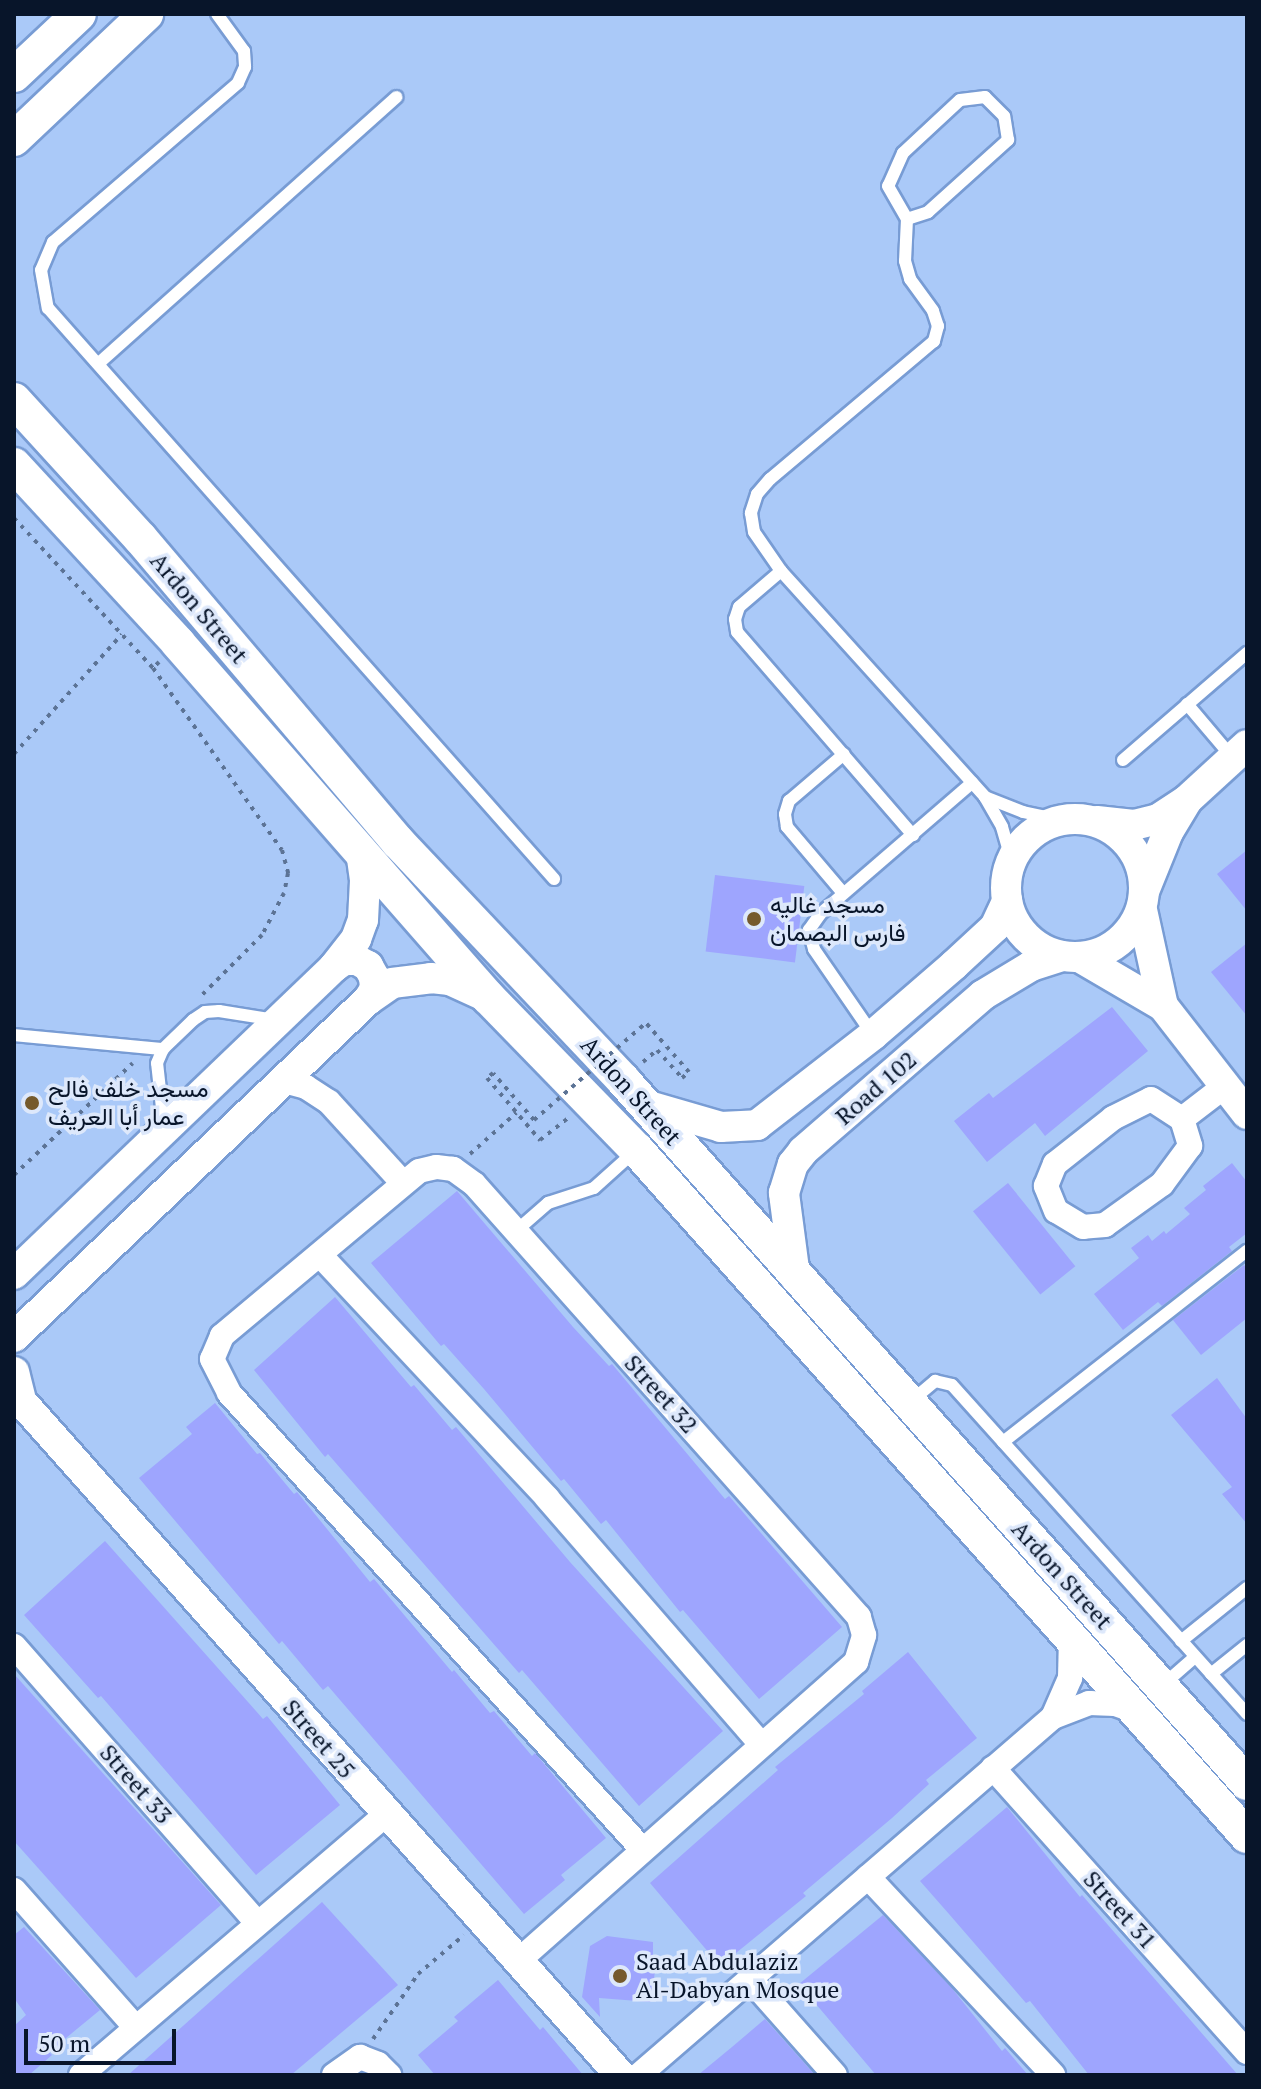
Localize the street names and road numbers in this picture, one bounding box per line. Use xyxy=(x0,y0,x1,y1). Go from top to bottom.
street label: Ardon Street xyxy=(144,547,254,669)
street label: Ardon Street xyxy=(575,1031,687,1151)
street label: Road 102 xyxy=(830,1045,922,1131)
street label: Street 32 xyxy=(618,1349,704,1439)
street label: Ardon Street xyxy=(1006,1515,1118,1635)
street label: Street 25 xyxy=(277,1694,361,1784)
street label: Street 33 xyxy=(94,1739,178,1829)
street label: Street 31 xyxy=(1077,1865,1163,1955)

